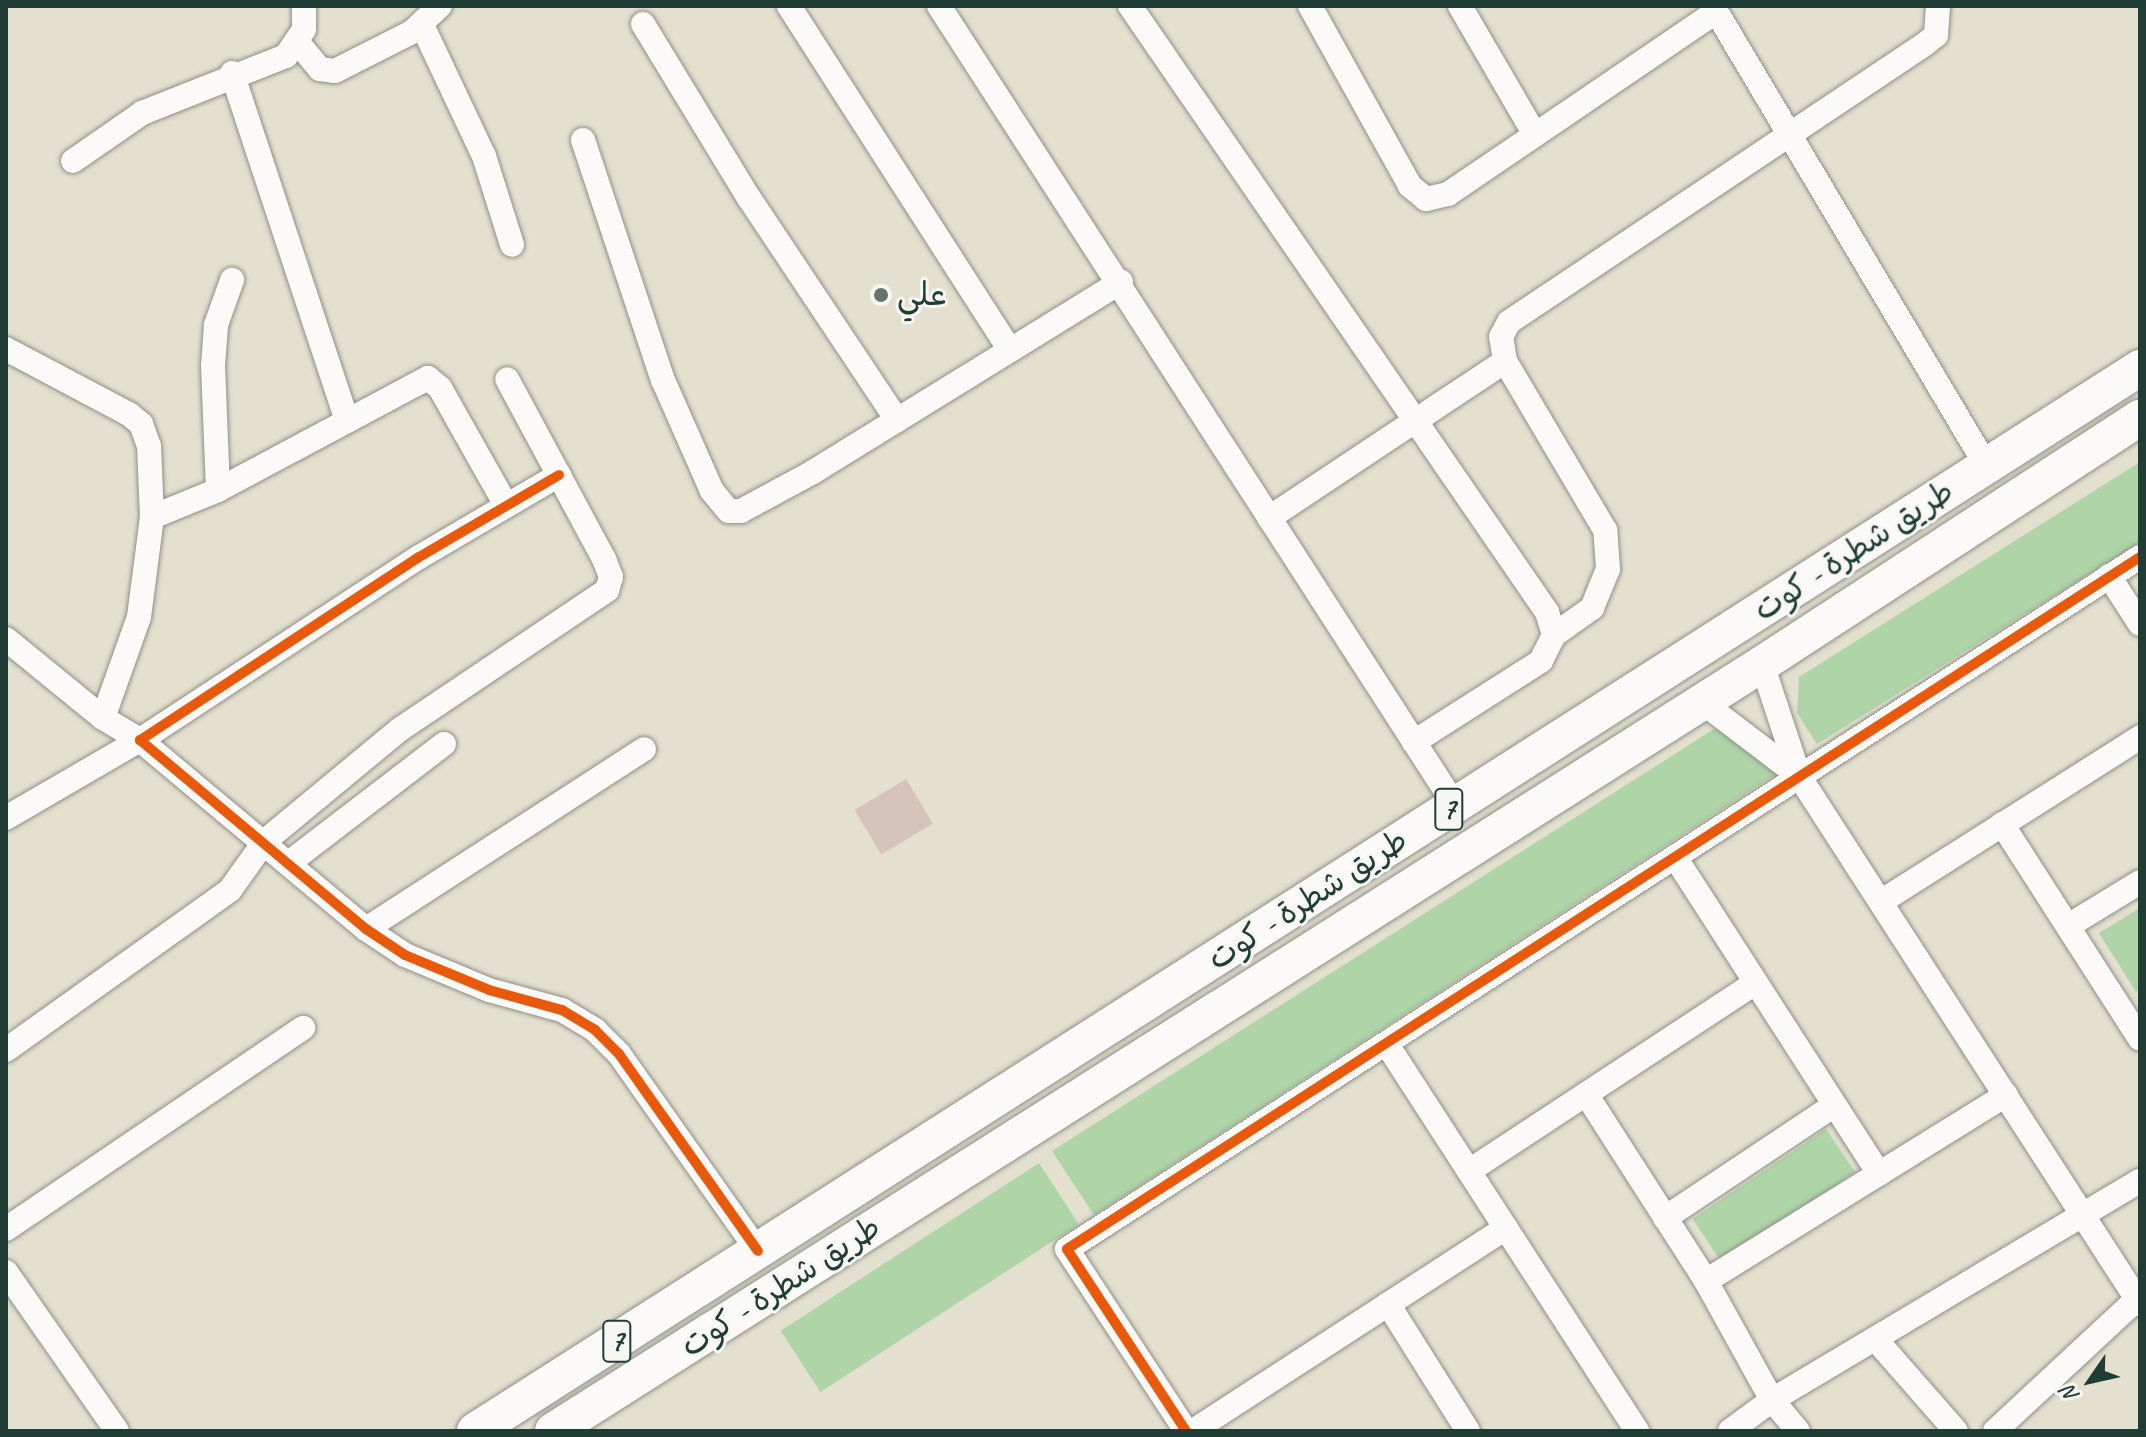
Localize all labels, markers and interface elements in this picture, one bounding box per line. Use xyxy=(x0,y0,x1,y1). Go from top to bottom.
place label: علي xyxy=(897,276,947,314)
marker: علي xyxy=(872,286,890,304)
street label: طريق شطرة - كوت xyxy=(1747,472,1961,630)
road number: 7 xyxy=(1433,783,1465,835)
street label: طريق شطرة - كوت xyxy=(1201,821,1415,979)
street label: طريق شطرة - كوت xyxy=(674,1208,888,1366)
road number: 7 xyxy=(601,1315,633,1367)
north arrow xyxy=(2050,1341,2130,1421)
text: N xyxy=(2055,1381,2086,1408)

